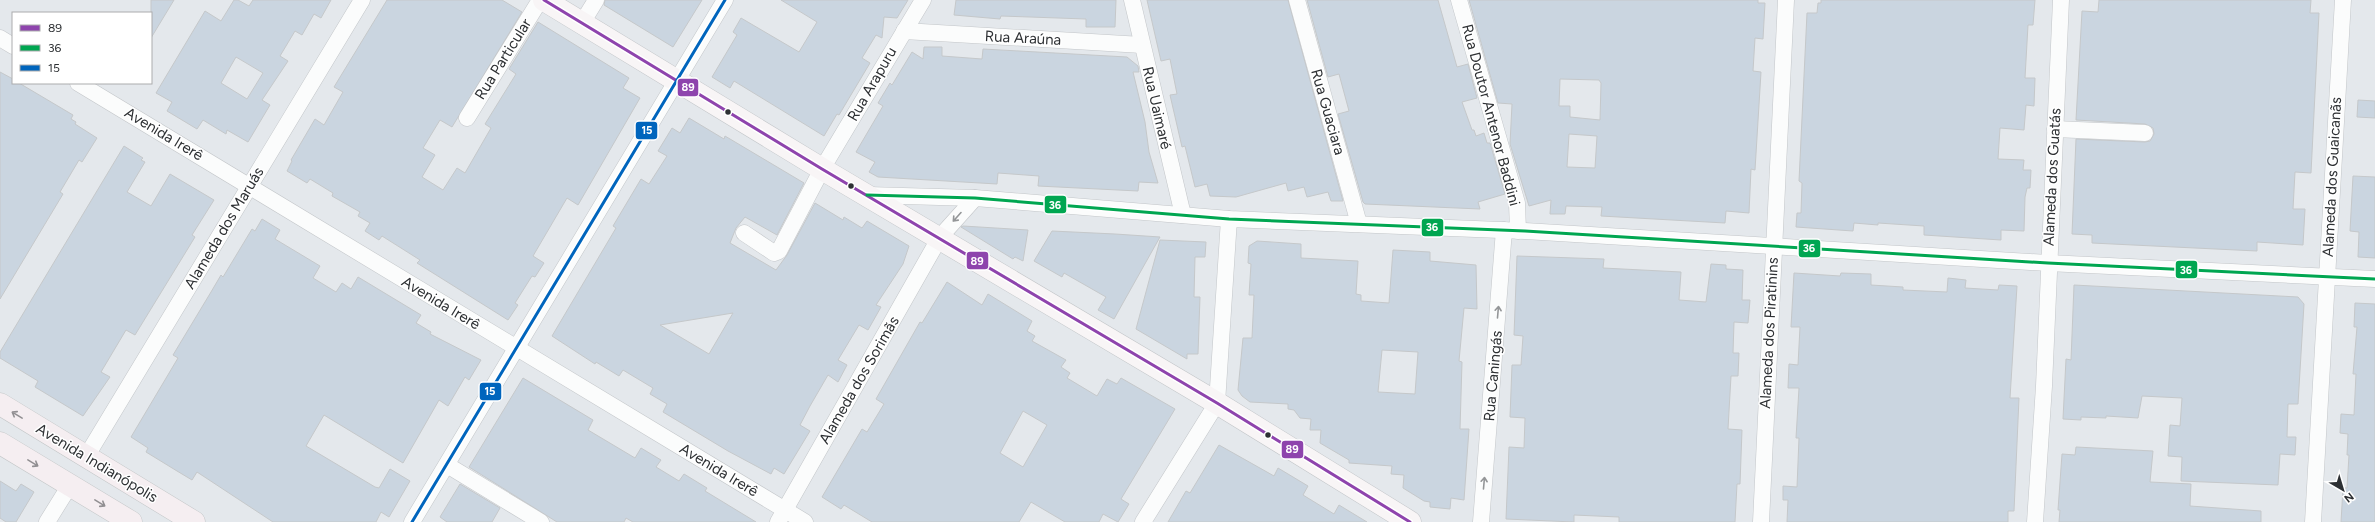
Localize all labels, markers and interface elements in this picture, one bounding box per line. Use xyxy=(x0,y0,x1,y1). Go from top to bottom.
legend xyxy=(12,12,152,84)
street label: Rua Particular xyxy=(471,15,535,103)
text: 89 xyxy=(48,21,62,35)
street label: Rua Doutor Antenor Baddini xyxy=(1458,22,1524,208)
street label: Rua Araúna xyxy=(984,27,1062,49)
text: 36 xyxy=(48,41,62,55)
street label: Rua Arapuru xyxy=(844,44,900,124)
text: 15 xyxy=(48,61,60,75)
street label: Rua Uaimaré xyxy=(1139,65,1175,151)
street label: Rua Guaciara xyxy=(1307,67,1349,157)
line badge: 89 xyxy=(677,78,699,97)
text: 89 xyxy=(681,81,695,94)
street label: Alameda dos Guaicanãs xyxy=(2319,97,2345,257)
street label: Avenida Irerê xyxy=(121,104,207,164)
unlabelled marker xyxy=(723,107,733,117)
street label: Alameda dos Guatás xyxy=(2039,108,2065,246)
line badge: 15 xyxy=(635,121,658,140)
text: 15 xyxy=(641,124,653,137)
street label: Alameda dos Maruás xyxy=(181,164,267,292)
unlabelled marker xyxy=(846,181,856,191)
line badge: 36 xyxy=(1044,195,1067,214)
text: 36 xyxy=(1049,199,1062,212)
one-way arrow xyxy=(952,212,962,222)
line badge: 36 xyxy=(1421,218,1444,237)
text: 36 xyxy=(1426,221,1439,234)
line badge: 36 xyxy=(1798,239,1821,258)
text: 36 xyxy=(1803,242,1816,255)
line badge: 89 xyxy=(966,251,989,270)
text: 89 xyxy=(970,255,984,268)
street label: Alameda dos Piratinins xyxy=(1756,257,1782,409)
line badge: 36 xyxy=(2175,260,2198,279)
text: 36 xyxy=(2180,264,2193,277)
street label: Avenida Irerê xyxy=(398,273,484,333)
one-way arrow xyxy=(1495,306,1502,319)
street label: Alameda dos Sorimãs xyxy=(815,313,903,447)
street label: Rua Caningás xyxy=(1480,330,1506,422)
line badge: 15 xyxy=(479,382,502,401)
text: 15 xyxy=(484,385,496,398)
one-way arrow xyxy=(11,410,23,418)
street label: Avenida Indianópolis xyxy=(33,420,161,506)
unlabelled marker xyxy=(1263,430,1273,440)
street label: Avenida Irerê xyxy=(676,440,762,500)
line badge: 89 xyxy=(1281,440,1304,459)
text: 89 xyxy=(1285,443,1299,456)
one-way arrow xyxy=(27,460,39,468)
north arrow xyxy=(2323,470,2363,510)
one-way arrow xyxy=(1480,477,1488,490)
text: N xyxy=(2341,490,2356,505)
one-way arrow xyxy=(94,500,106,508)

